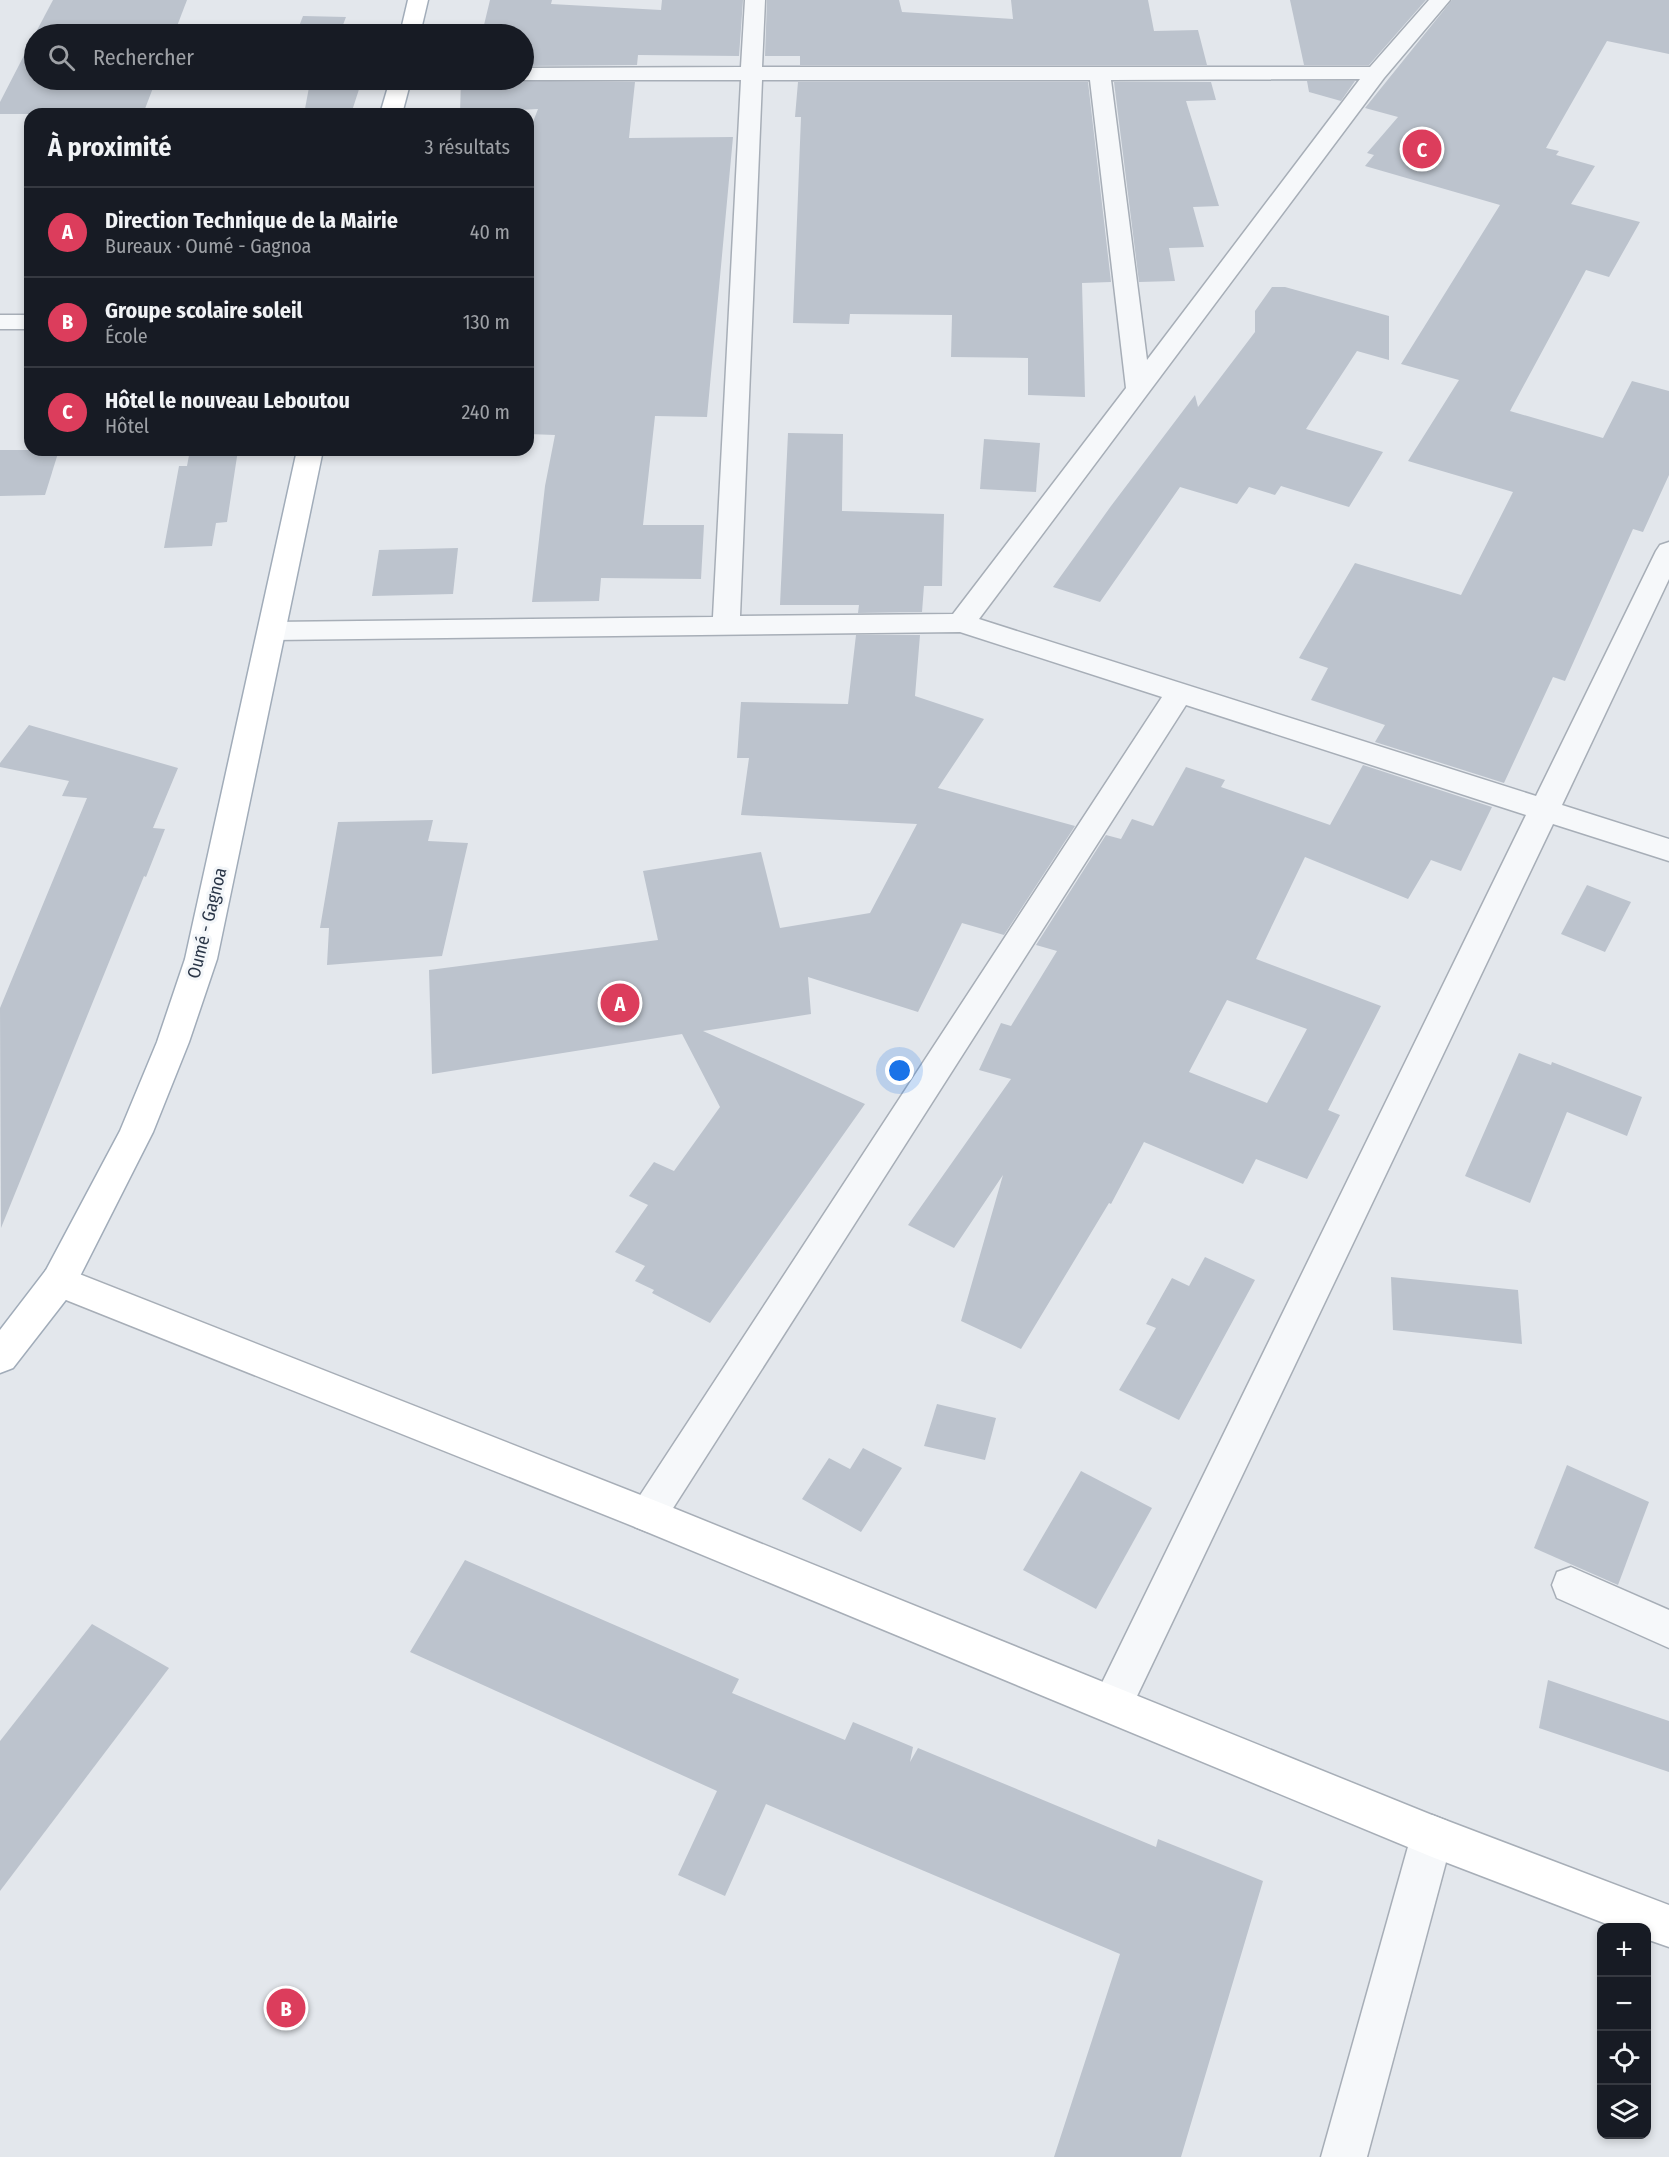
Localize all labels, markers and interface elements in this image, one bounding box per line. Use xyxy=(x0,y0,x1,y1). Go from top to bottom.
search box xyxy=(24,24,534,90)
icon: search xyxy=(45,41,78,74)
text: Rechercher xyxy=(93,44,194,71)
pin: C xyxy=(1402,126,1442,172)
text: À proximité xyxy=(48,132,171,163)
text: 3 résultats xyxy=(424,135,510,159)
text: Direction Technique de la Mairie xyxy=(105,207,398,234)
text: A xyxy=(62,220,73,244)
text: 40 m xyxy=(470,220,510,244)
text: Bureaux · Oumé - Gagnoa xyxy=(105,234,311,258)
text: Groupe scolaire soleil xyxy=(105,297,303,324)
text: B xyxy=(62,310,73,334)
text: 130 m xyxy=(463,310,510,334)
text: École xyxy=(105,324,148,348)
text: Hôtel le nouveau Leboutou xyxy=(105,387,350,414)
text: C xyxy=(62,400,73,424)
text: 240 m xyxy=(461,400,510,424)
text: Hôtel xyxy=(105,414,149,438)
street label: Oumé - Gagnoa xyxy=(183,865,231,981)
pin: A xyxy=(600,980,640,1026)
your location xyxy=(885,1056,914,1085)
map controls xyxy=(1597,1923,1651,2139)
button: + xyxy=(1597,1923,1651,1977)
button: − xyxy=(1597,1977,1651,2031)
pin: B xyxy=(266,1986,306,2030)
button: locate xyxy=(1597,2031,1651,2085)
button: layers xyxy=(1597,2085,1651,2139)

